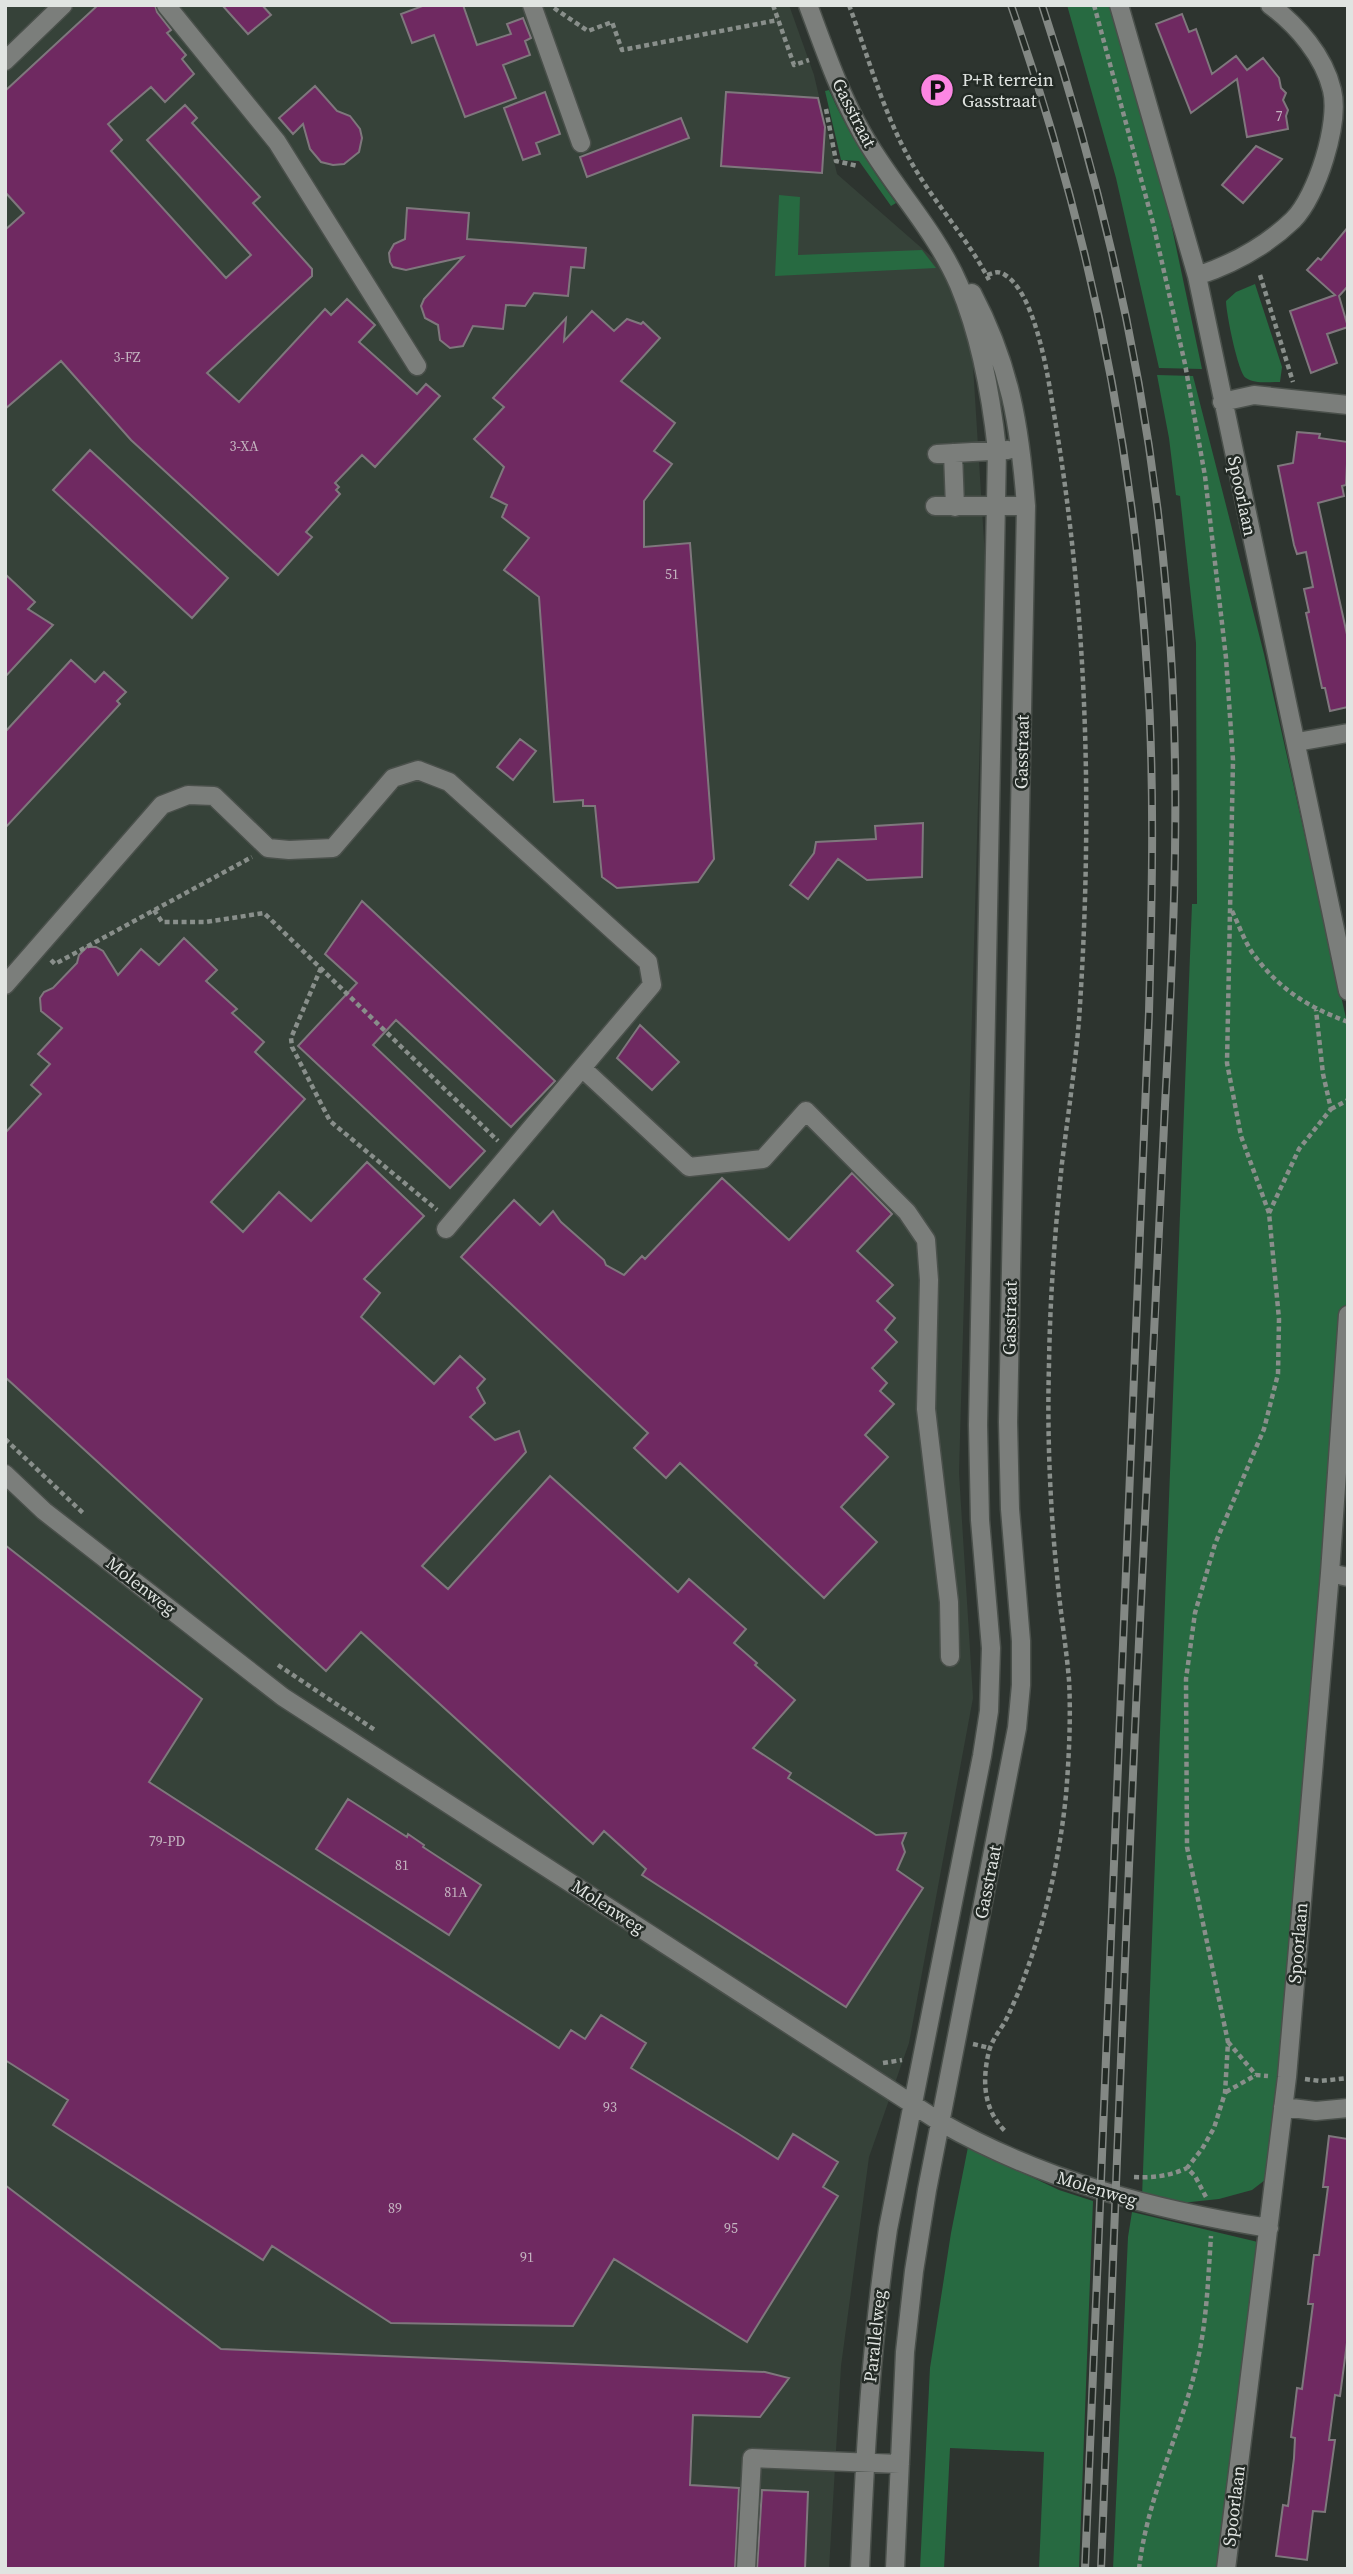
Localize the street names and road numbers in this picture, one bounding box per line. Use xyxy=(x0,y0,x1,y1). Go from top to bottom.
street label: Gasstraat xyxy=(826,74,883,152)
street label: Spoorlaan xyxy=(1222,454,1263,538)
street label: Gasstraat xyxy=(1008,714,1035,789)
street label: Gasstraat xyxy=(996,1280,1023,1355)
street label: Molenweg xyxy=(101,1550,181,1621)
street label: Gasstraat xyxy=(968,1843,1007,1921)
street label: Molenweg xyxy=(567,1874,650,1940)
street label: Spoorlaan xyxy=(1282,1901,1313,1984)
street label: Molenweg xyxy=(1054,2165,1140,2213)
street label: Parallelweg xyxy=(857,2288,892,2384)
street label: Spoorlaan xyxy=(1216,2464,1251,2548)

